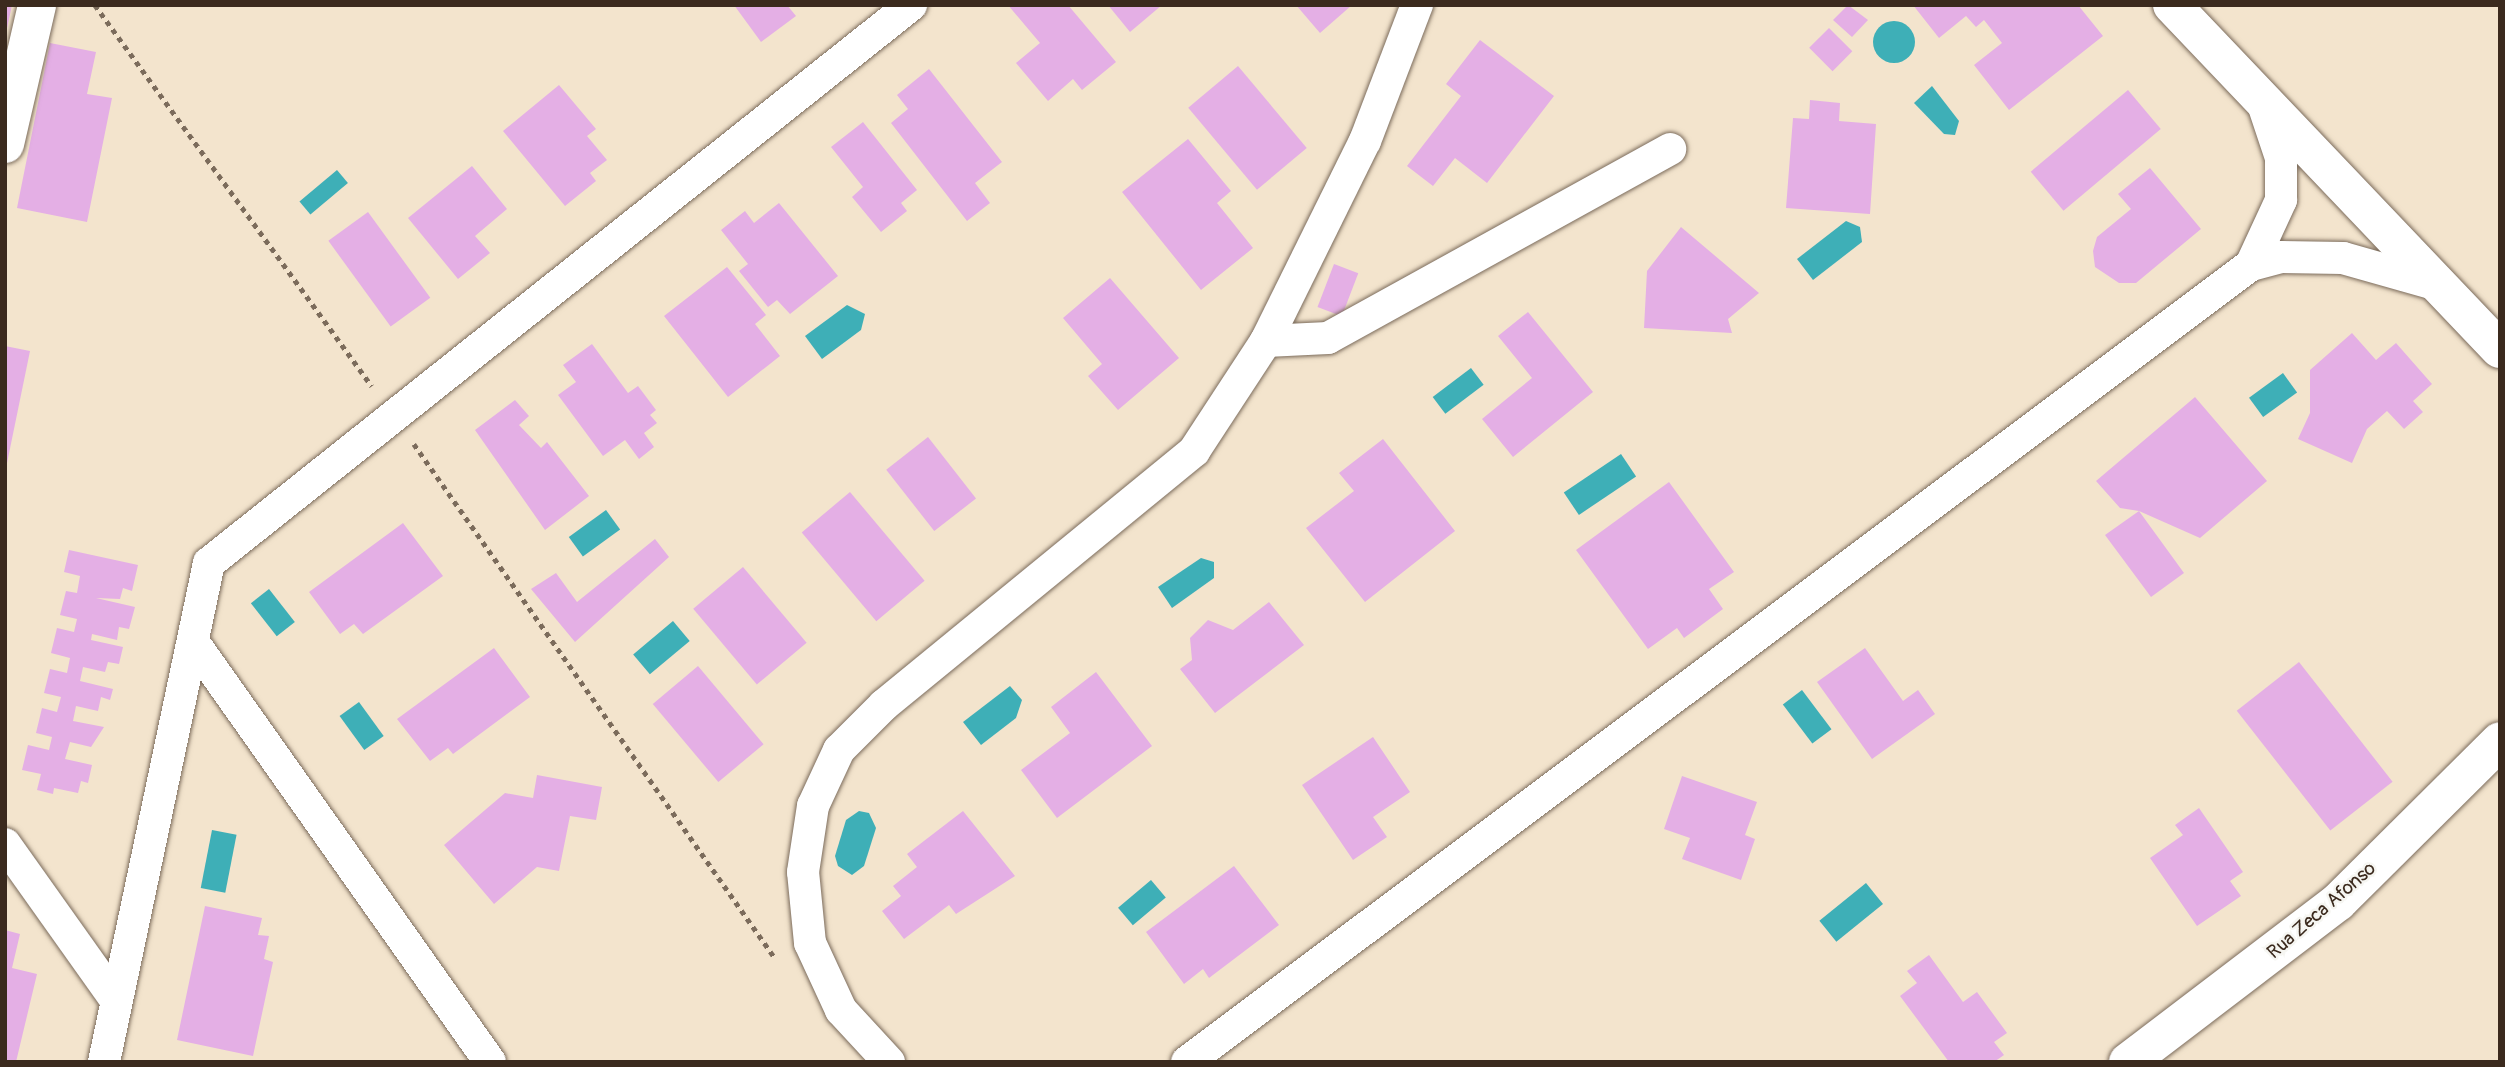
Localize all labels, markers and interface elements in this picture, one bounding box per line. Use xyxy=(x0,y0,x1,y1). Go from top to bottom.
street label: Rua Zeca Afonso xyxy=(2263,858,2381,964)

